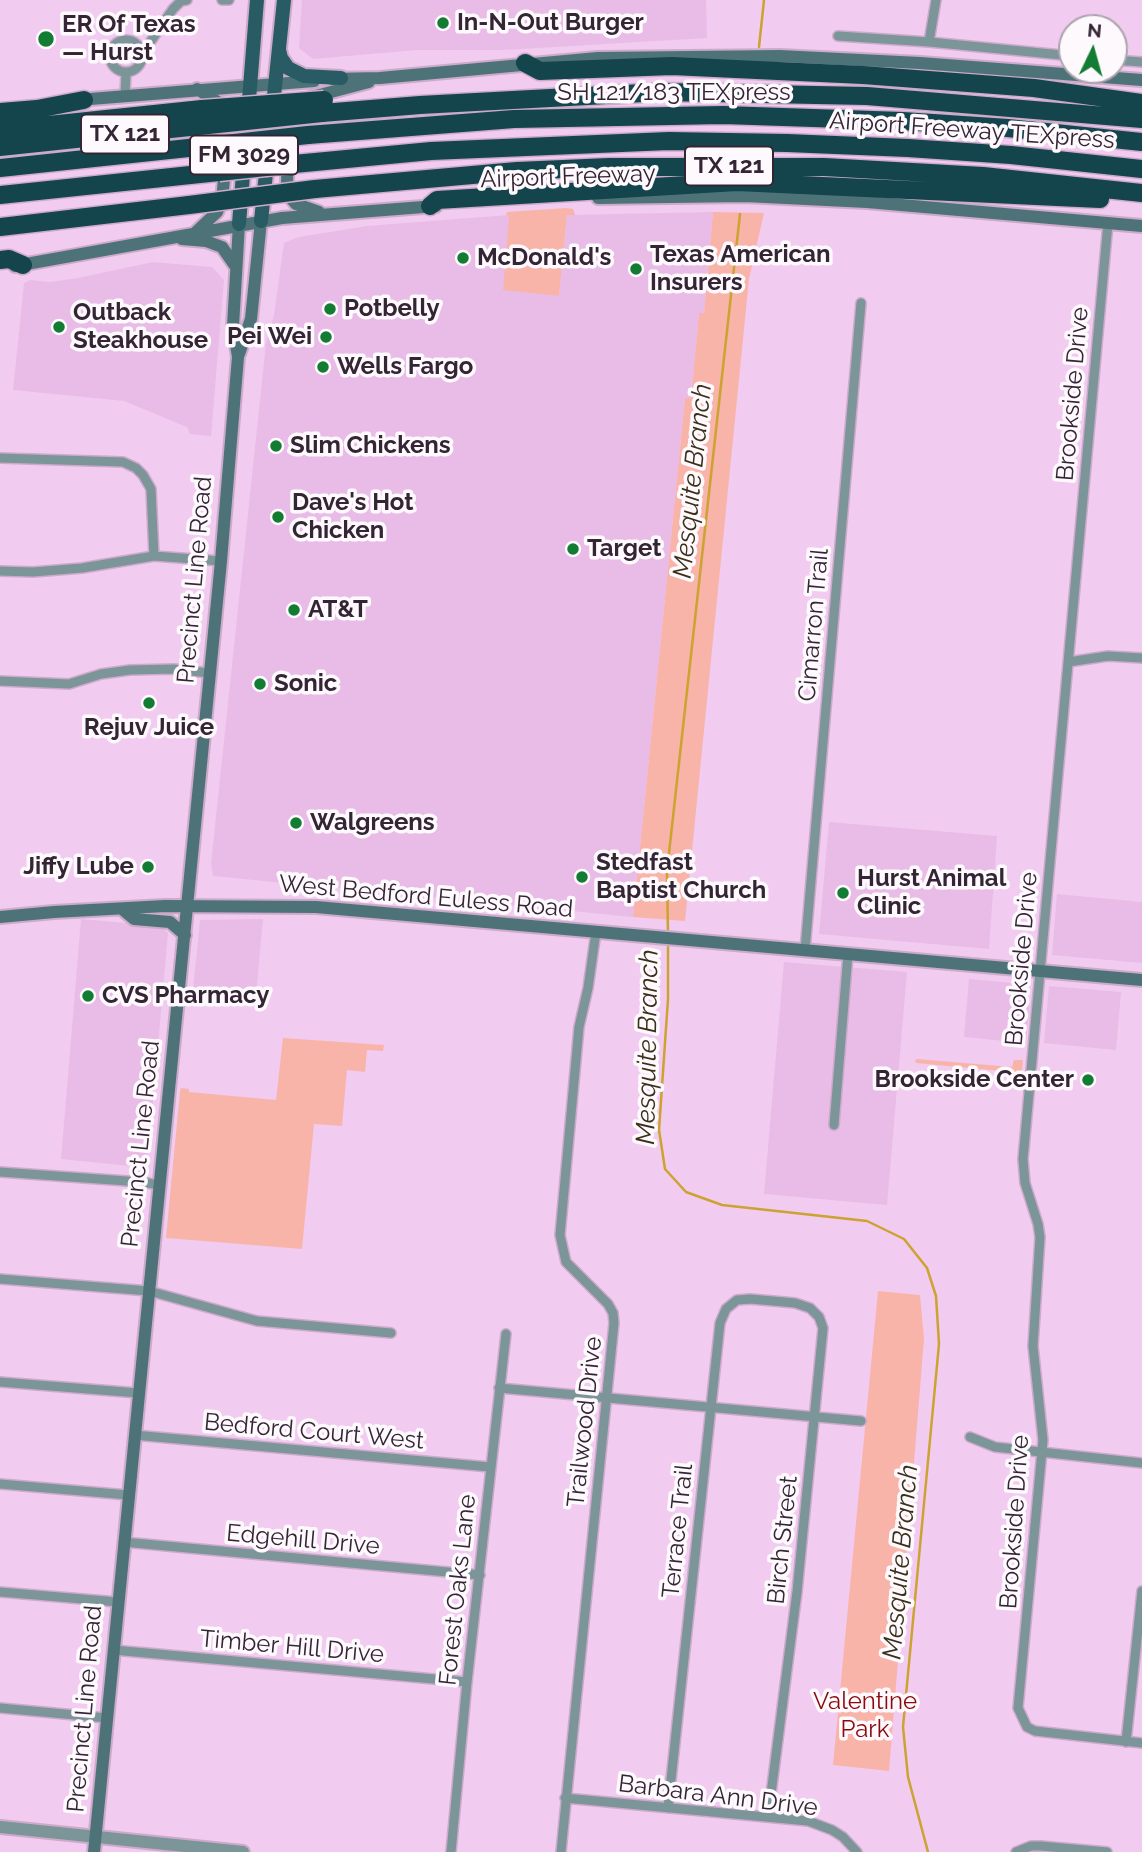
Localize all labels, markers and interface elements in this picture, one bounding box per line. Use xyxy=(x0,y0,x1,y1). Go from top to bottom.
place label: In-N-Out Burger xyxy=(457,9,644,37)
place label: ER Of Texas — Hurst xyxy=(62,11,196,67)
north arrow xyxy=(1058,14,1128,84)
marker: In-N-Out Burger xyxy=(435,15,451,31)
text: N xyxy=(1086,18,1103,42)
marker: ER Of Texas — Hurst xyxy=(36,29,56,49)
street label: SH 121/183 TEXpress xyxy=(557,79,791,107)
street label: Airport Freeway TEXpress xyxy=(828,107,1116,155)
road number: TX 121 xyxy=(81,114,169,154)
road number: FM 3029 xyxy=(190,136,298,174)
road number: TX 121 xyxy=(685,146,773,186)
street label: Airport Freeway xyxy=(480,160,656,194)
place label: Texas American Insurers xyxy=(650,241,830,297)
place label: McDonald's xyxy=(477,244,611,272)
marker: McDonald's xyxy=(455,250,471,266)
marker: Texas American Insurers xyxy=(628,261,644,277)
place label: Potbelly xyxy=(344,295,440,323)
place label: Outback Steakhouse xyxy=(73,299,208,355)
marker: Potbelly xyxy=(322,301,338,317)
street label: Brookside Drive xyxy=(1051,306,1095,482)
marker: Outback Steakhouse xyxy=(51,319,67,335)
place label: Pei Wei xyxy=(227,323,312,351)
marker: Pei Wei xyxy=(318,329,334,345)
place label: Wells Fargo xyxy=(337,353,473,381)
marker: Wells Fargo xyxy=(315,359,331,375)
water label: Mesquite Branch xyxy=(667,382,719,580)
place label: Slim Chickens xyxy=(290,432,451,460)
marker: Slim Chickens xyxy=(268,438,284,454)
street label: Precinct Line Road xyxy=(172,475,218,685)
place label: Dave's Hot Chicken xyxy=(292,489,413,545)
marker: Dave's Hot Chicken xyxy=(270,509,286,525)
place label: Target xyxy=(587,535,661,563)
marker: Target xyxy=(565,541,581,557)
street label: Cimarron Trail xyxy=(793,547,835,703)
place label: AT&T xyxy=(308,596,368,624)
marker: AT&T xyxy=(286,602,302,618)
place label: Sonic xyxy=(274,670,337,698)
marker: Sonic xyxy=(252,676,268,692)
marker: Rejuv Juice xyxy=(141,695,157,711)
place label: Rejuv Juice xyxy=(84,714,214,742)
place label: Walgreens xyxy=(310,809,435,837)
marker: Walgreens xyxy=(288,815,304,831)
place label: Stedfast Baptist Church xyxy=(596,849,766,905)
place label: Jiffy Lube xyxy=(23,853,134,881)
marker: Jiffy Lube xyxy=(140,859,156,875)
place label: Hurst Animal Clinic xyxy=(857,865,1006,921)
marker: Stedfast Baptist Church xyxy=(574,869,590,885)
street label: West Bedford Euless Road xyxy=(278,870,574,924)
street label: Brookside Drive xyxy=(1000,871,1044,1047)
marker: Hurst Animal Clinic xyxy=(835,885,851,901)
water label: Mesquite Branch xyxy=(631,949,665,1145)
place label: CVS Pharmacy xyxy=(102,982,270,1010)
marker: CVS Pharmacy xyxy=(80,988,96,1004)
street label: Precinct Line Road xyxy=(116,1039,166,1249)
place label: Brookside Center xyxy=(875,1066,1074,1094)
marker: Brookside Center xyxy=(1080,1072,1096,1088)
street label: Trailwood Drive xyxy=(562,1335,608,1509)
street label: Bedford Court West xyxy=(203,1408,425,1456)
street label: Brookside Drive xyxy=(995,1434,1035,1610)
street label: Terrace Trail xyxy=(657,1462,699,1600)
water label: Mesquite Branch xyxy=(877,1463,925,1661)
street label: Birch Street xyxy=(762,1474,804,1606)
street label: Forest Oaks Lane xyxy=(434,1493,482,1687)
street label: Edgehill Drive xyxy=(225,1519,381,1561)
street label: Precinct Line Road xyxy=(62,1604,108,1814)
street label: Timber Hill Drive xyxy=(199,1625,385,1669)
park label: Valentine Park xyxy=(813,1688,917,1744)
street label: Barbara Ann Drive xyxy=(617,1769,819,1823)

